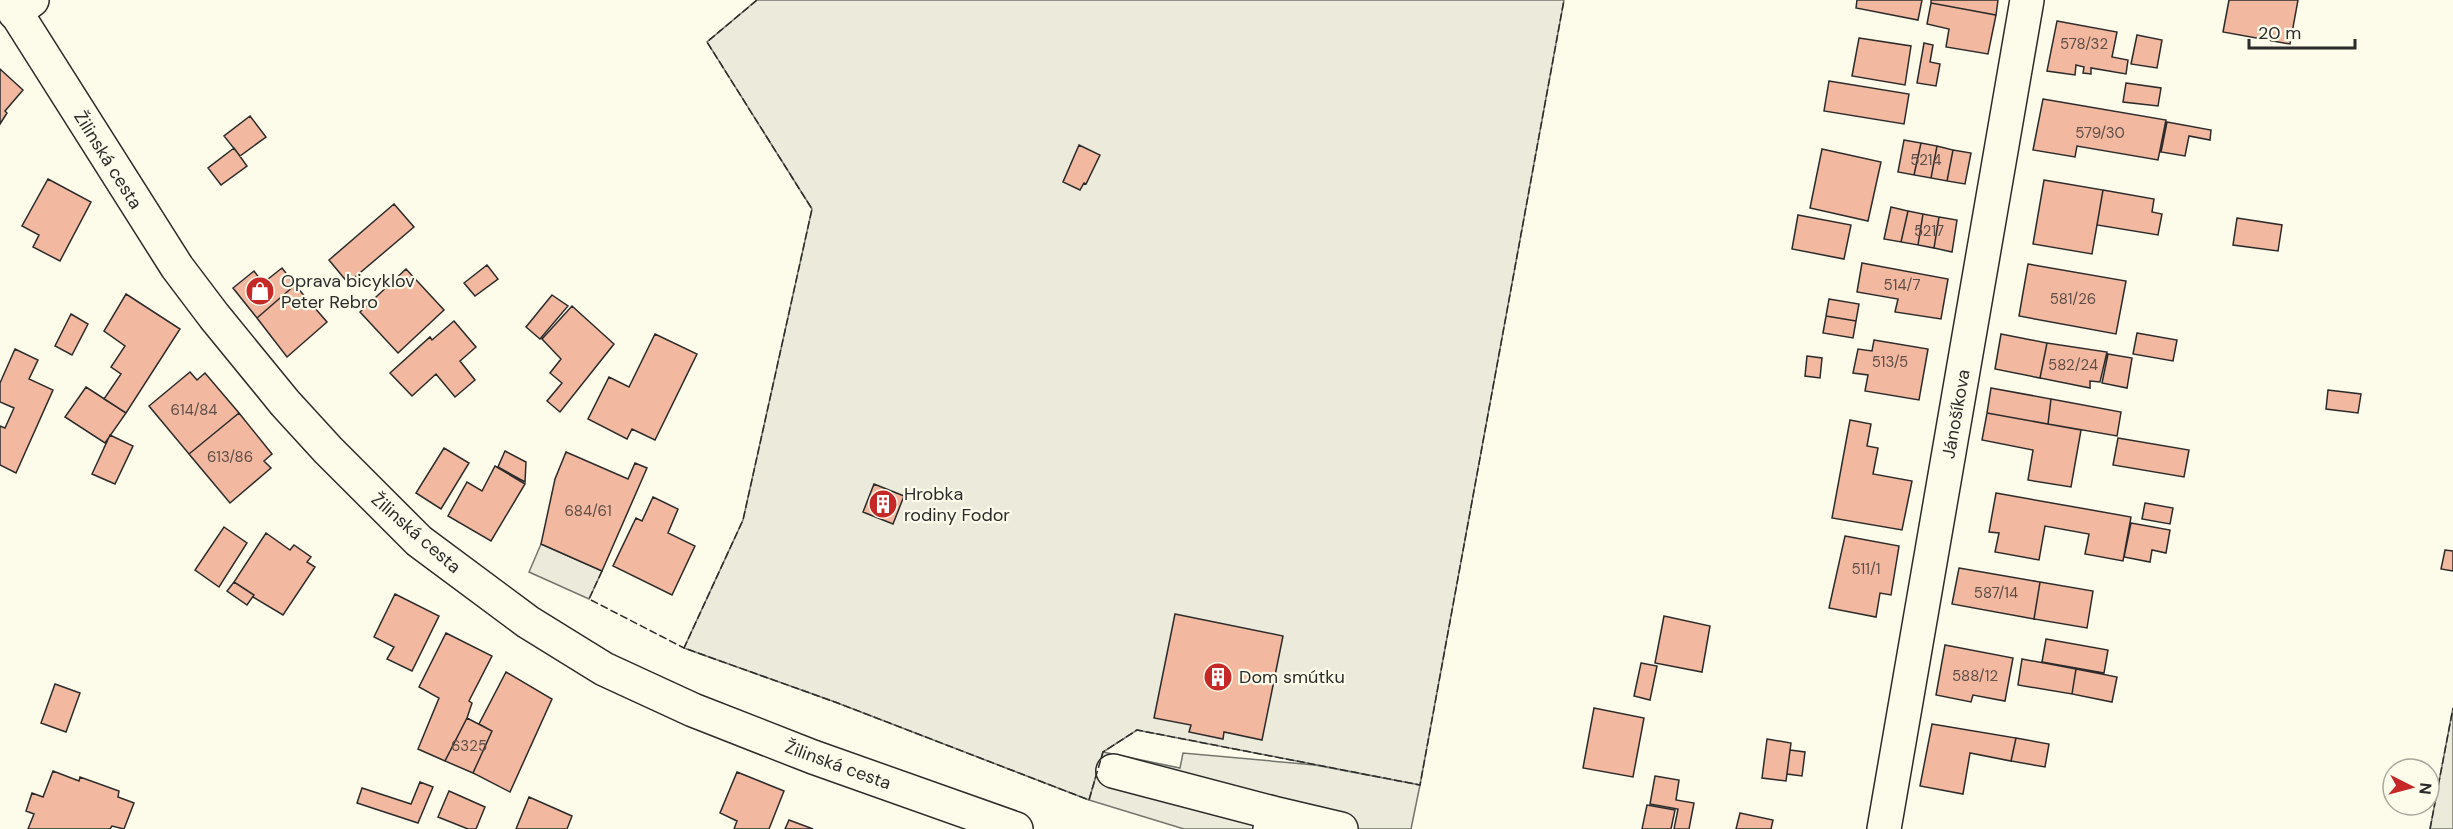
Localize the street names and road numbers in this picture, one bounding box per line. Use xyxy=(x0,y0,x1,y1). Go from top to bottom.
street label: Žilinská cesta xyxy=(68,106,148,214)
street label: Jánošíkova xyxy=(1936,367,1976,461)
street label: Žilinská cesta xyxy=(366,487,466,579)
street label: Žilinská cesta xyxy=(782,735,894,795)

